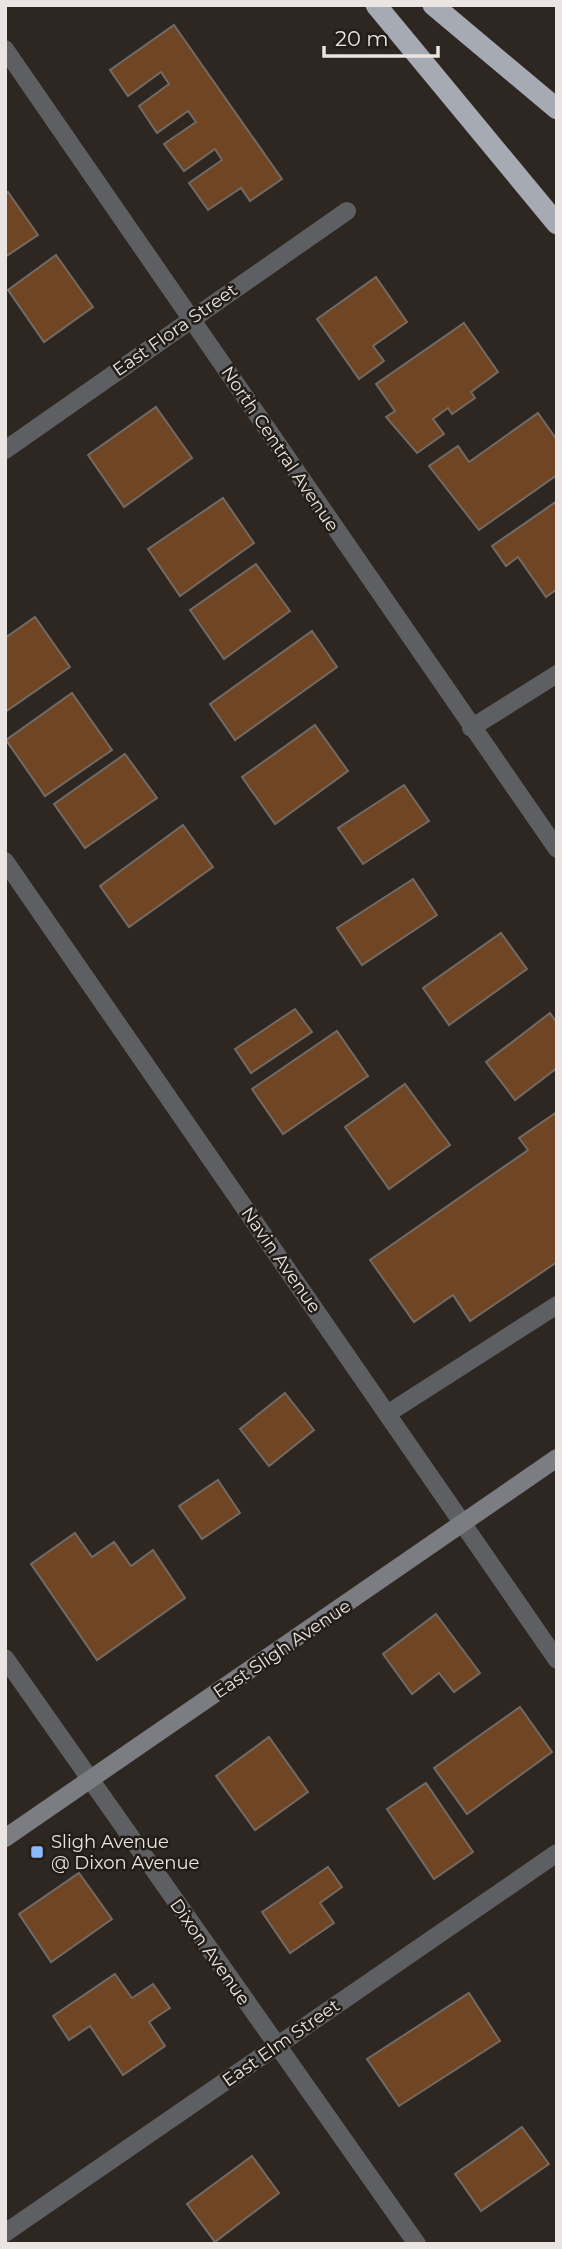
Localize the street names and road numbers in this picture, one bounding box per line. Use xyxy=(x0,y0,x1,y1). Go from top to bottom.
street label: East Flora Street xyxy=(108,279,242,381)
street label: North Central Avenue xyxy=(216,362,344,536)
street label: Navin Avenue xyxy=(236,1203,326,1317)
street label: East Sligh Avenue xyxy=(209,1595,355,1703)
street label: Dixon Avenue xyxy=(165,1894,255,2010)
street label: East Elm Street xyxy=(218,1994,344,2092)

